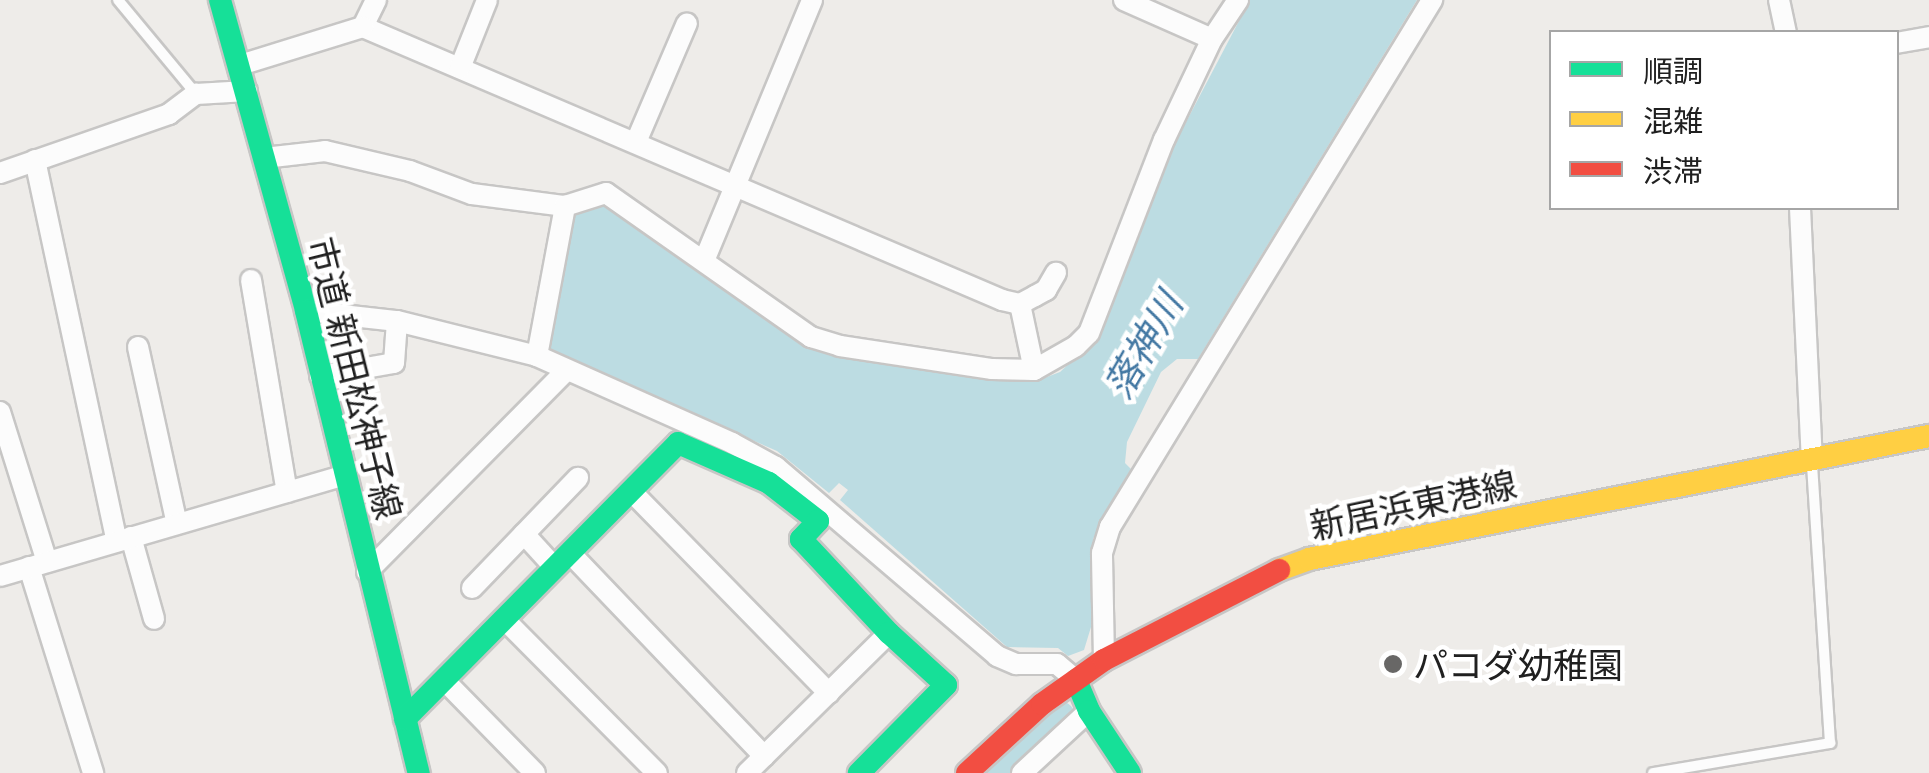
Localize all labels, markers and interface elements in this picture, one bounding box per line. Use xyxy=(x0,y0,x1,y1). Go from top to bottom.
legend xyxy=(1549,30,1899,210)
text: 順調 xyxy=(1643,52,1703,88)
text: 混雑 xyxy=(1643,102,1703,138)
text: 渋滞 xyxy=(1643,152,1703,188)
street label: 市道 新田松神子線 xyxy=(301,233,411,523)
water label: 落神川 xyxy=(1095,284,1191,406)
street label: 新居浜東港線 xyxy=(1306,462,1520,546)
place label: パコダ幼稚園 xyxy=(1413,643,1623,685)
marker: パコダ幼稚園 xyxy=(1382,653,1404,675)

